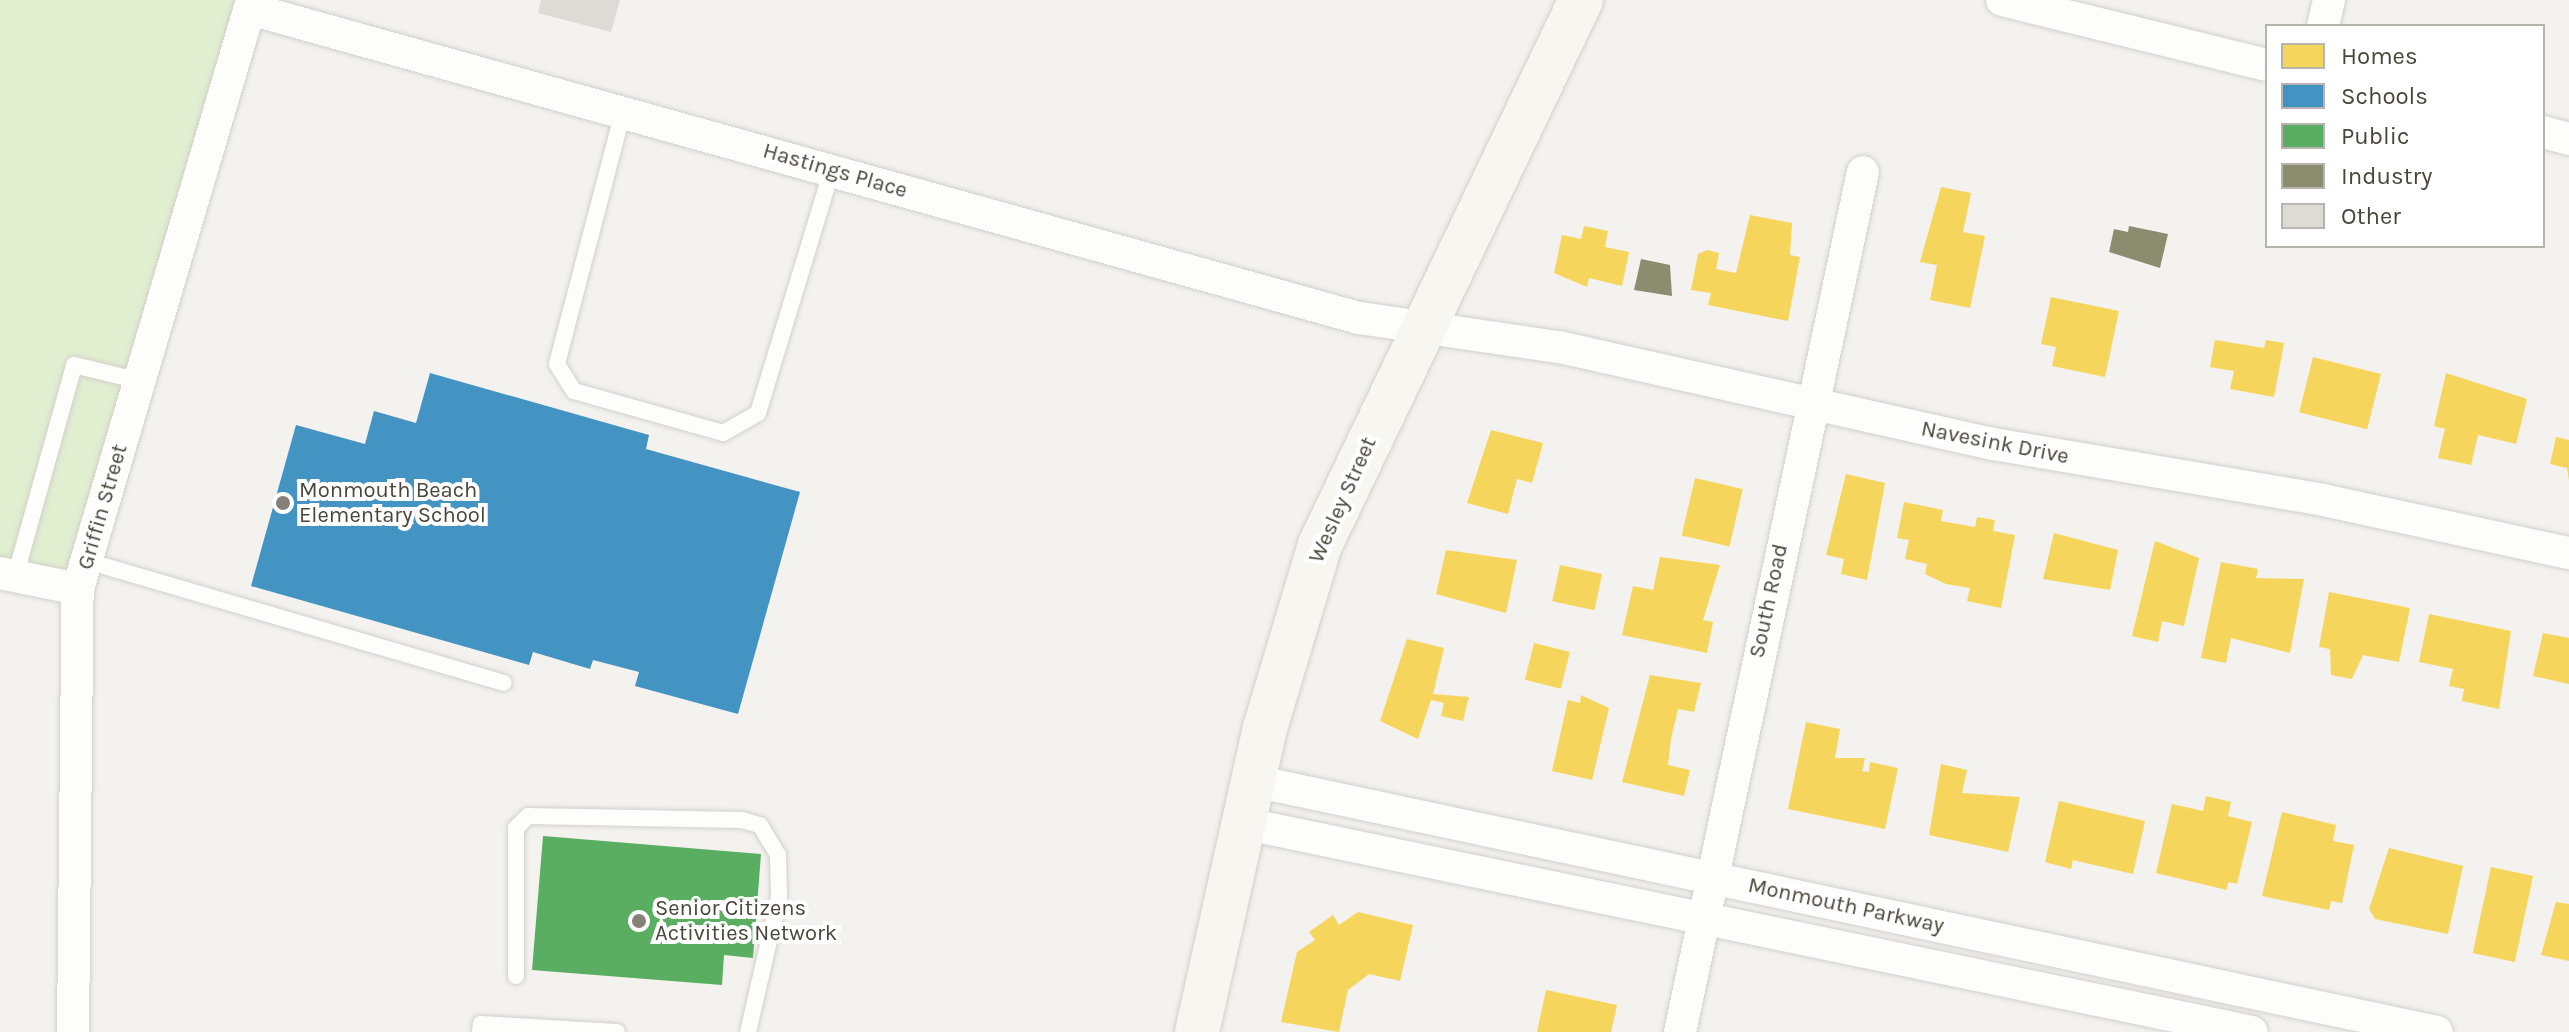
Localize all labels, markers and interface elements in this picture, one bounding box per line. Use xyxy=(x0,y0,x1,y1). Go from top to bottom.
legend xyxy=(2265,24,2545,248)
text: Homes xyxy=(2341,42,2418,70)
text: Schools xyxy=(2341,82,2428,110)
text: Public xyxy=(2341,122,2409,150)
street label: Hastings Place xyxy=(760,138,910,204)
text: Industry xyxy=(2341,162,2432,190)
text: Other xyxy=(2341,202,2401,230)
street label: Navesink Drive xyxy=(1919,416,2071,470)
street label: Wesley Street xyxy=(1303,433,1383,567)
street label: Griffin Street xyxy=(73,441,133,573)
place label: Monmouth Beach Elementary School xyxy=(299,477,486,528)
marker: Monmouth Beach Elementary School xyxy=(274,494,292,512)
street label: South Road xyxy=(1744,541,1794,661)
street label: Monmouth Parkway xyxy=(1746,872,1946,940)
place label: Senior Citizens Activities Network xyxy=(655,895,837,946)
marker: Senior Citizens Activities Network xyxy=(630,912,648,930)

